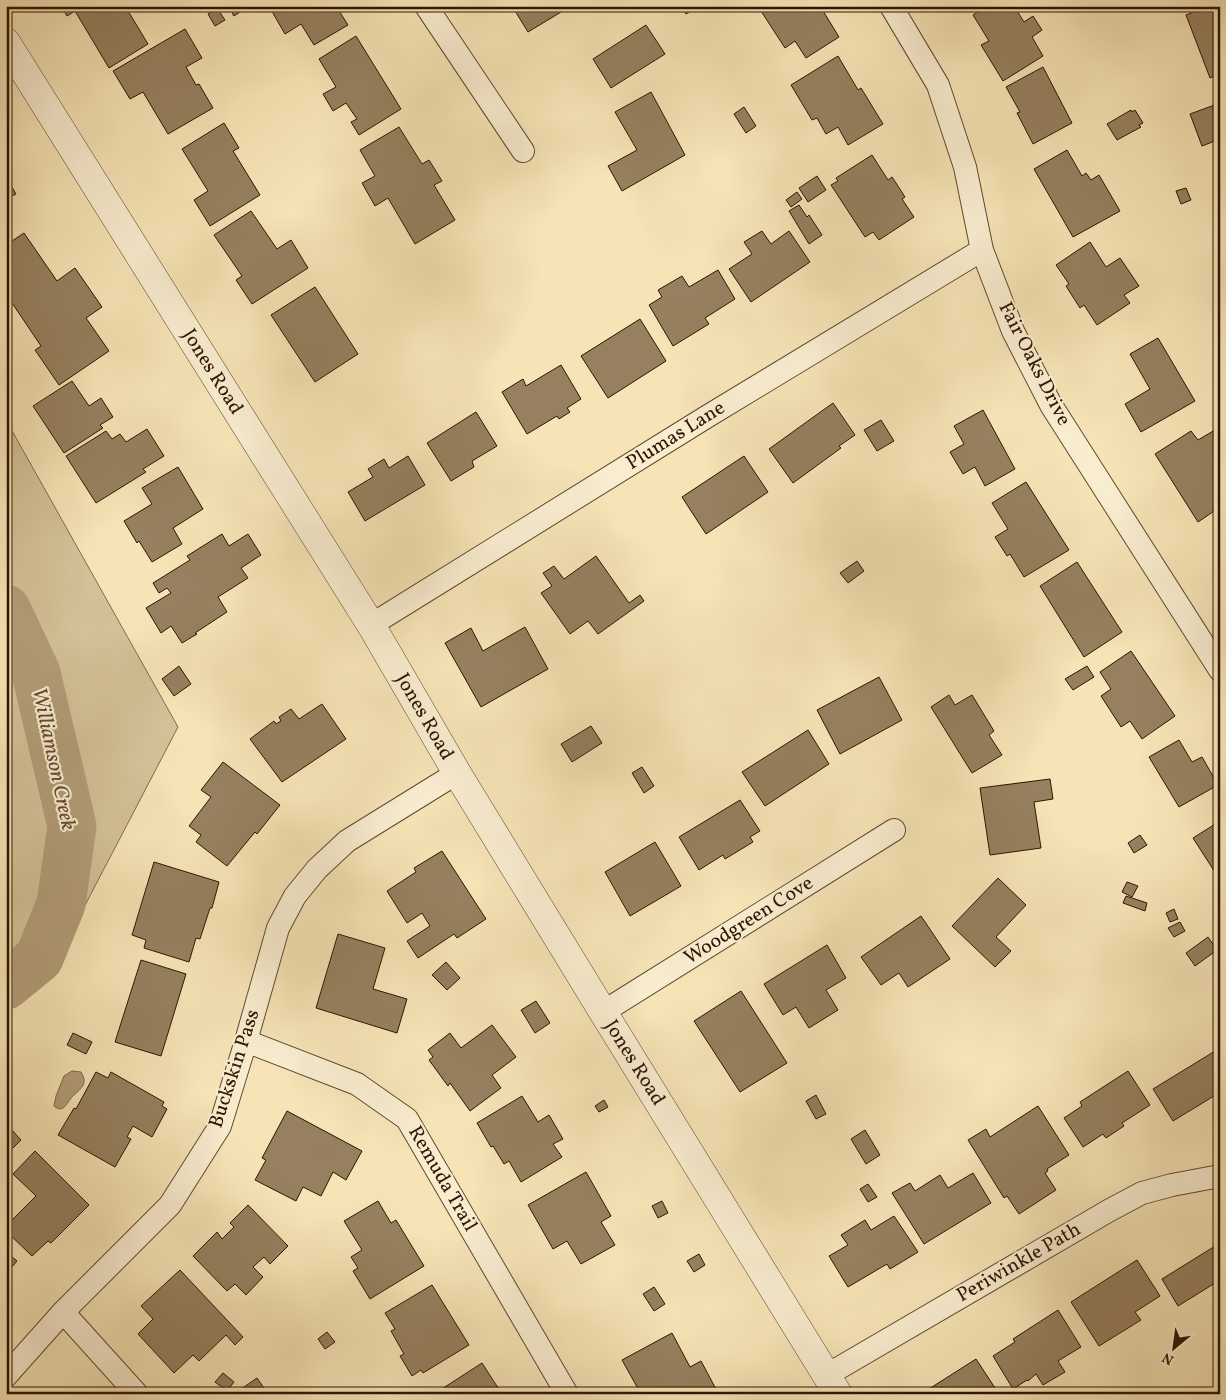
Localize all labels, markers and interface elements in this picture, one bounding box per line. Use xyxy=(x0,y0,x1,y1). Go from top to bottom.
street label: Fair Oaks Drive xyxy=(991,297,1077,431)
street label: Jones Road xyxy=(175,324,249,420)
street label: Plumas Lane xyxy=(621,395,731,477)
street label: Jones Road xyxy=(388,668,460,766)
water label: Williamson Creek xyxy=(24,685,82,833)
street label: Woodgreen Cove xyxy=(679,870,819,972)
street label: Buckskin Pass xyxy=(203,1006,267,1132)
street label: Jones Road xyxy=(597,1015,671,1111)
street label: Remuda Trail xyxy=(400,1121,484,1237)
street label: Periwinkle Path xyxy=(952,1216,1086,1310)
north arrow xyxy=(1148,1322,1198,1372)
text: N xyxy=(1159,1347,1177,1369)

